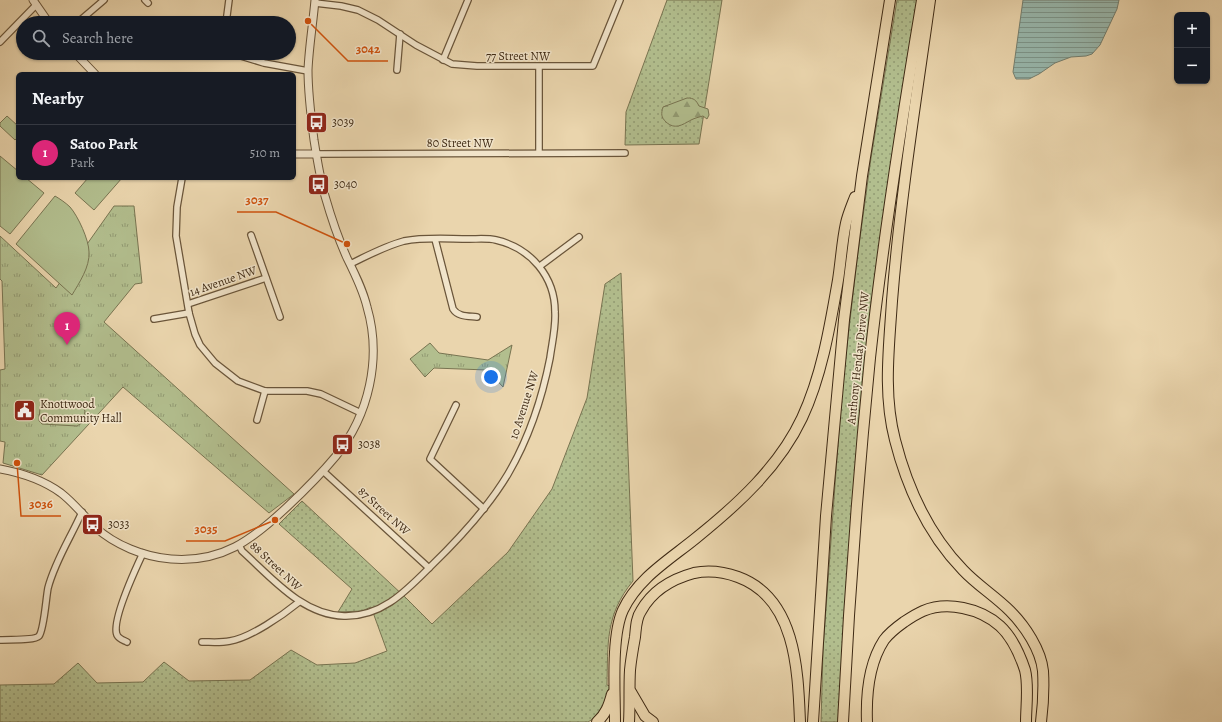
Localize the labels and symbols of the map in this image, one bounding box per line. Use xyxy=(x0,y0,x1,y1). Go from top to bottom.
callout: 3042 xyxy=(348,36,388,61)
text: 3042 xyxy=(356,40,381,57)
street label: 77 Street NW xyxy=(486,48,551,64)
bus stop icon: 3039 xyxy=(304,109,330,135)
place label: 3039 xyxy=(332,114,354,130)
street label: 80 Street NW xyxy=(427,135,494,151)
bus stop icon: 3040 xyxy=(305,171,331,197)
place label: 3040 xyxy=(334,176,357,192)
callout: 3037 xyxy=(237,187,276,212)
text: 3037 xyxy=(245,191,269,208)
street label: 14 Avenue NW xyxy=(187,262,259,300)
street label: Anthony Henday Drive NW xyxy=(843,290,873,426)
pin: 1 xyxy=(54,312,80,345)
your location xyxy=(481,367,501,387)
street label: 10 Avenue NW xyxy=(505,368,543,441)
place label: Knottwood Community Hall xyxy=(40,396,122,426)
public building icon: Knottwood Community Hall xyxy=(12,398,38,424)
bus stop icon: 3038 xyxy=(329,431,355,457)
place label: 3038 xyxy=(358,436,380,452)
street label: 87 Street NW xyxy=(355,483,414,539)
callout: 3036 xyxy=(21,491,61,516)
text: 3036 xyxy=(29,495,53,512)
bus stop icon: 3033 xyxy=(80,511,106,537)
place label: 3033 xyxy=(108,516,129,532)
callout: 3035 xyxy=(186,516,225,541)
text: 3035 xyxy=(194,520,218,537)
street label: 88 Street NW xyxy=(247,538,306,595)

